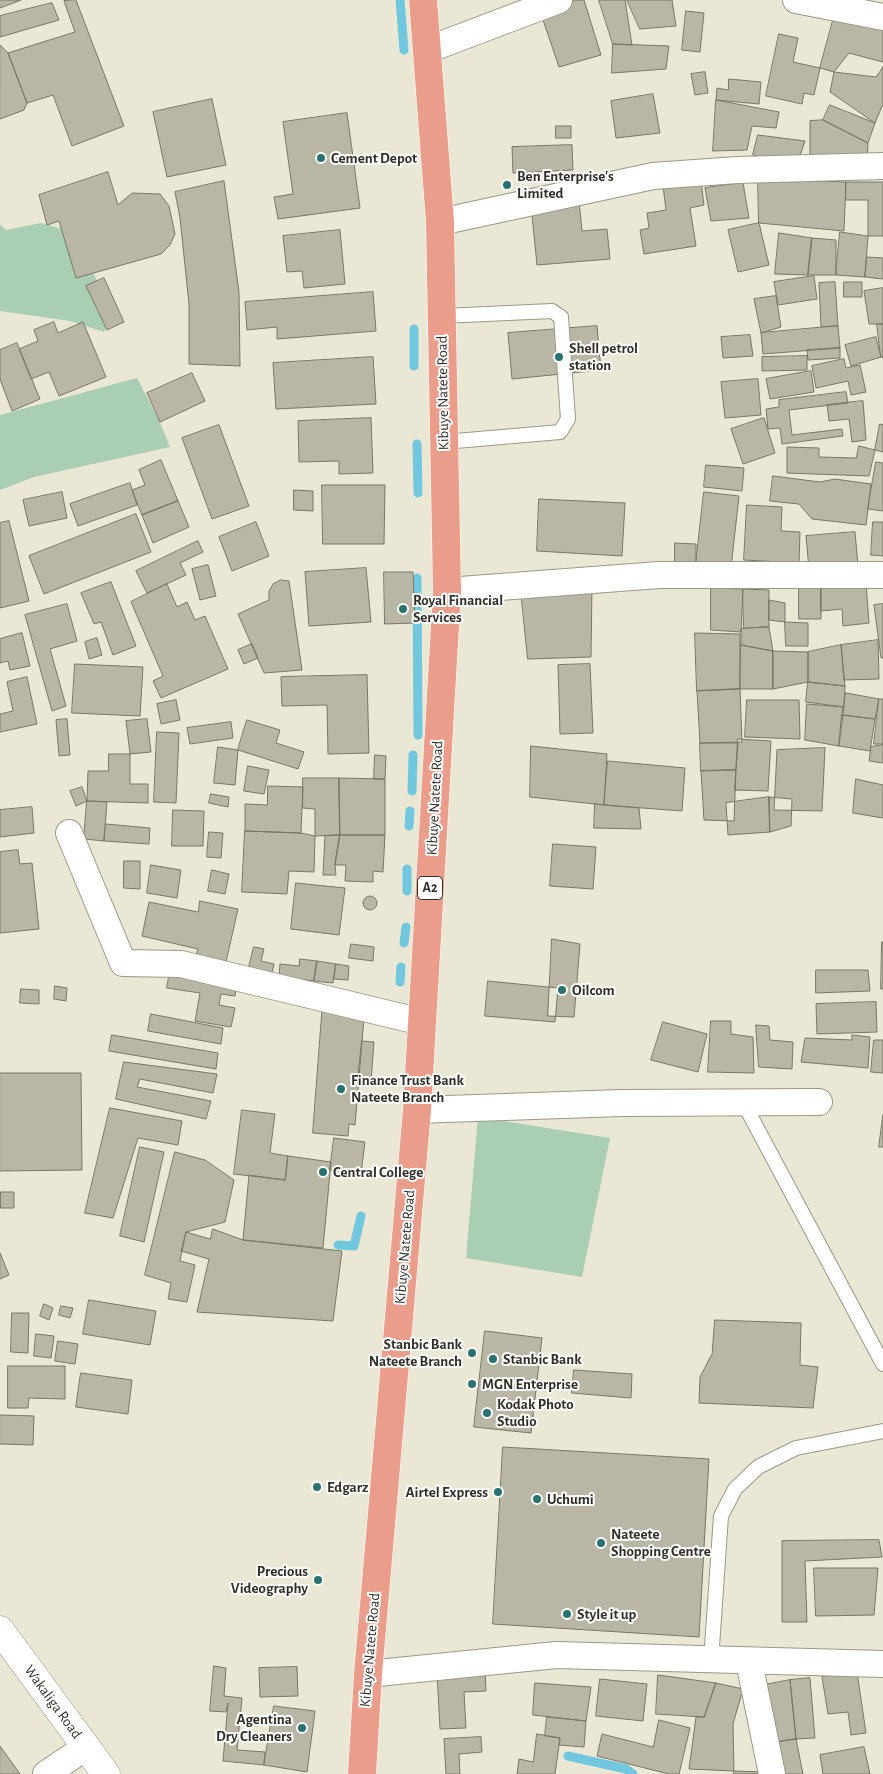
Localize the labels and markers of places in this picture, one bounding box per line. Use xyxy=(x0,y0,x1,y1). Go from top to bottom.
place label: Cement Depot xyxy=(331,149,417,167)
marker: Cement Depot xyxy=(315,152,327,164)
place label: Ben Enterprise's Limited xyxy=(517,167,614,202)
marker: Ben Enterprise's Limited xyxy=(501,179,513,191)
place label: Shell petrol station xyxy=(569,339,638,374)
marker: Shell petrol station xyxy=(553,351,565,363)
place label: Royal Financial Services xyxy=(413,591,503,626)
marker: Royal Financial Services xyxy=(397,603,409,615)
place label: Oilcom xyxy=(572,981,615,999)
marker: Oilcom xyxy=(556,984,568,996)
place label: Finance Trust Bank Nateete Branch xyxy=(351,1071,464,1106)
marker: Finance Trust Bank Nateete Branch xyxy=(335,1083,347,1095)
place label: Central College xyxy=(333,1163,423,1181)
marker: Central College xyxy=(317,1166,329,1178)
place label: Stanbic Bank Nateete Branch xyxy=(369,1335,462,1370)
marker: Stanbic Bank Nateete Branch xyxy=(466,1347,478,1359)
place label: Stanbic Bank xyxy=(503,1350,582,1368)
marker: Stanbic Bank xyxy=(487,1353,499,1365)
place label: MGN Enterprise xyxy=(482,1375,578,1393)
marker: MGN Enterprise xyxy=(466,1378,478,1390)
place label: Kodak Photo Studio xyxy=(497,1395,574,1430)
marker: Kodak Photo Studio xyxy=(481,1407,493,1419)
place label: Edgarz xyxy=(327,1478,368,1496)
marker: Edgarz xyxy=(311,1481,323,1493)
place label: Airtel Express xyxy=(406,1483,488,1501)
marker: Airtel Express xyxy=(492,1486,504,1498)
place label: Uchumi xyxy=(547,1490,594,1508)
marker: Uchumi xyxy=(531,1493,543,1505)
place label: Nateete Shopping Centre xyxy=(611,1525,711,1560)
marker: Nateete Shopping Centre xyxy=(595,1537,607,1549)
place label: Precious Videography xyxy=(231,1562,308,1597)
marker: Precious Videography xyxy=(312,1574,324,1586)
place label: Style it up xyxy=(577,1605,636,1623)
marker: Style it up xyxy=(561,1608,573,1620)
place label: Agentina Dry Cleaners xyxy=(216,1710,292,1745)
marker: Agentina Dry Cleaners xyxy=(296,1722,308,1734)

